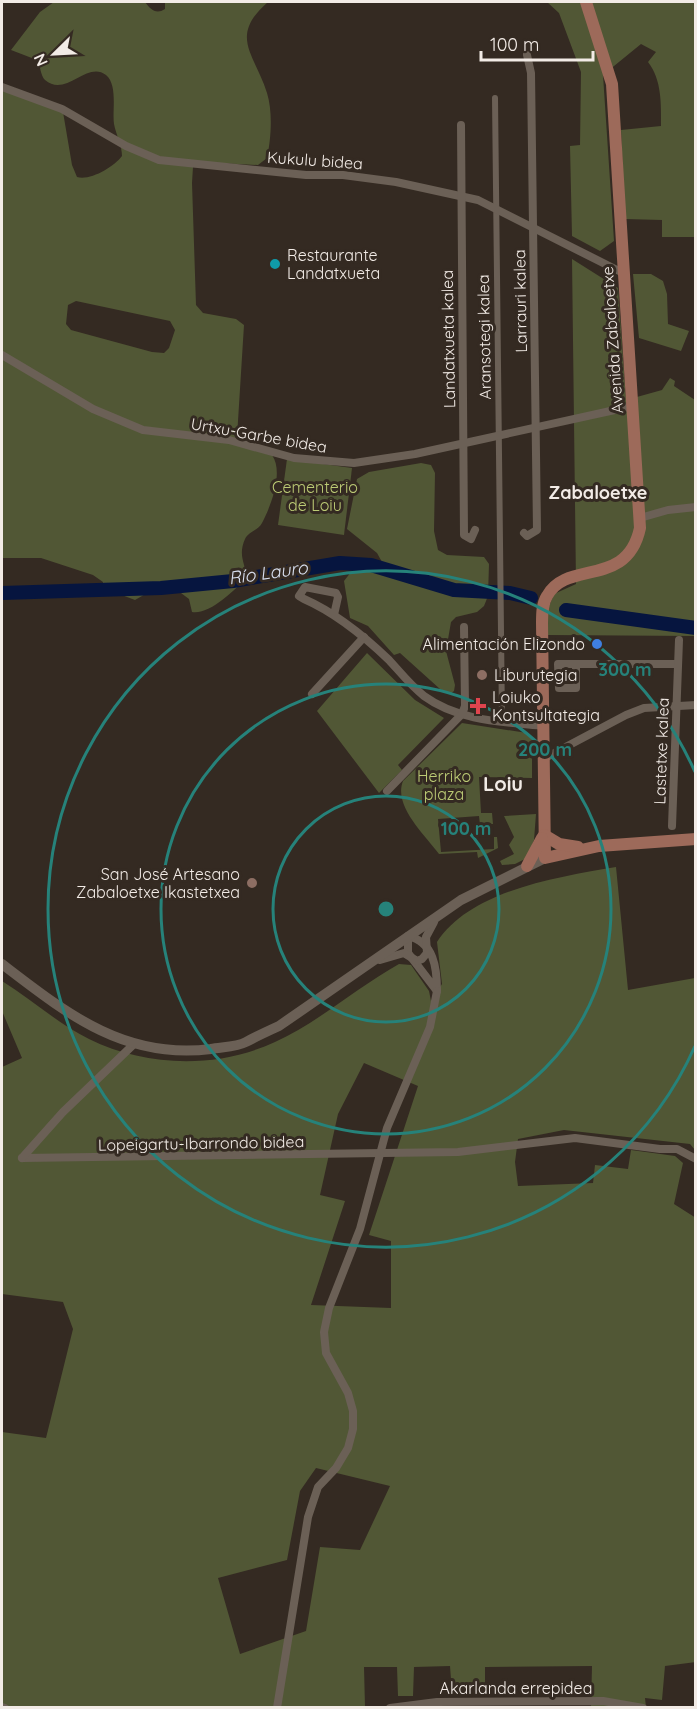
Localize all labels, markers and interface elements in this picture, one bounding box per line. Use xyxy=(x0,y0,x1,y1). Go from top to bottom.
north arrow xyxy=(24,24,84,84)
scale bar xyxy=(481,24,594,62)
text: 100 m xyxy=(490,33,539,56)
text: N xyxy=(29,51,52,70)
street label: Kukulu bidea xyxy=(266,147,364,173)
place label: Restaurante Landatxueta xyxy=(287,245,380,283)
street label: Larrauri kalea xyxy=(509,249,531,353)
marker: Restaurante Landatxueta xyxy=(268,257,282,271)
street label: Avenida Zabaloetxe xyxy=(597,266,627,414)
street label: Landatxueta kalea xyxy=(437,270,459,408)
street label: Aransotegi kalea xyxy=(473,274,495,400)
street label: Urtxu-Garbe bidea xyxy=(189,413,329,457)
park label: Cementerio de Loiu xyxy=(272,477,358,515)
district label: Zabaloetxe xyxy=(549,481,647,504)
water label: Río Lauro xyxy=(227,555,310,589)
place label: Alimentación Elizondo xyxy=(423,634,585,654)
marker: Alimentación Elizondo xyxy=(590,637,604,651)
text: 300 m xyxy=(598,658,652,681)
place label: Liburutegia xyxy=(494,665,577,685)
marker: Liburutegia xyxy=(475,668,489,682)
place label: Loiuko Kontsultategia xyxy=(492,687,600,725)
marker: Loiuko Kontsultategia xyxy=(469,697,487,715)
street label: Lastetxe kalea xyxy=(649,697,673,805)
text: 200 m xyxy=(518,738,572,761)
park label: Herriko plaza xyxy=(417,766,471,804)
district label: Loiu xyxy=(483,771,523,796)
text: 100 m xyxy=(441,817,491,840)
place label: San José Artesano Zabaloetxe Ikastetxea xyxy=(76,864,240,902)
marker: San José Artesano Zabaloetxe Ikastetxea xyxy=(245,876,259,890)
centre of rings xyxy=(376,899,396,919)
street label: Lopeigartu-Ibarrondo bidea xyxy=(98,1131,304,1155)
street label: Akarlanda errepidea xyxy=(440,1678,592,1698)

